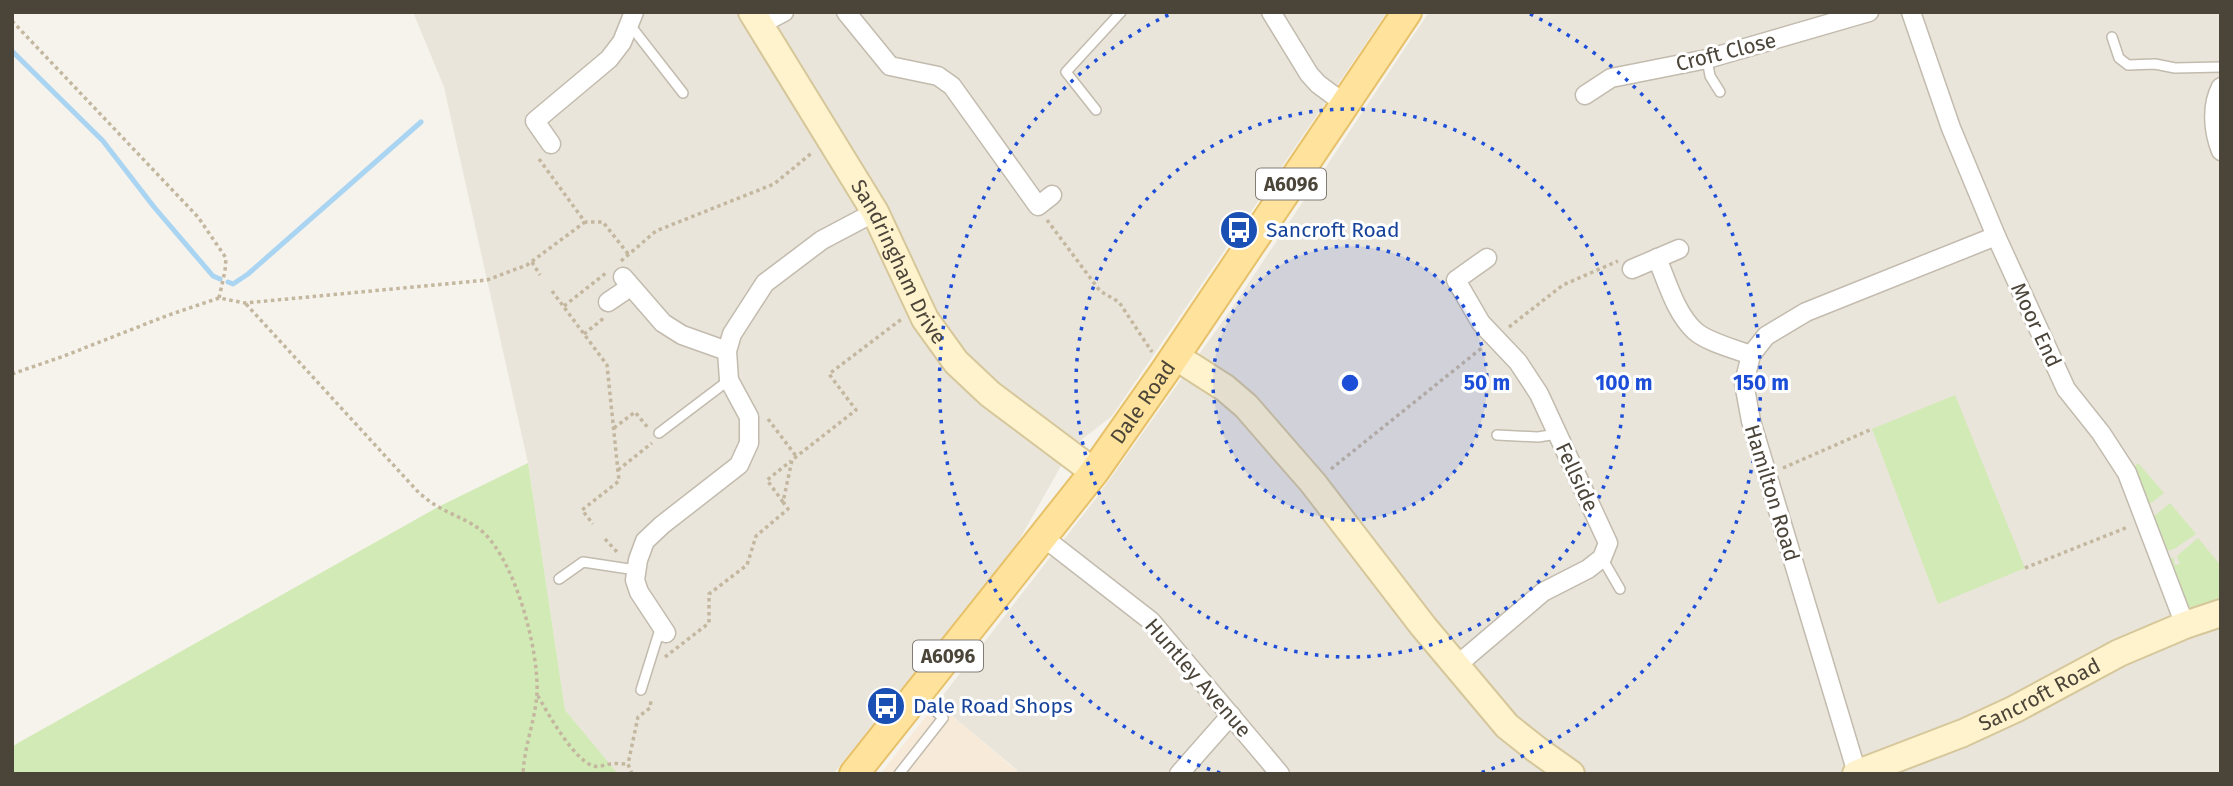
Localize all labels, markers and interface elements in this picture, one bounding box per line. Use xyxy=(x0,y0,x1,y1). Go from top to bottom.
street label: Croft Close xyxy=(1673,27,1779,77)
road number: A6096 xyxy=(1256,168,1326,200)
street label: Sandringham Drive xyxy=(845,175,952,349)
bus stop icon: Sancroft Road xyxy=(1218,209,1260,251)
place label: Sancroft Road xyxy=(1266,217,1400,243)
street label: Moor End xyxy=(2005,279,2067,371)
street label: Dale Road xyxy=(1105,356,1181,449)
text: 50 m xyxy=(1464,370,1510,396)
text: 100 m xyxy=(1595,370,1653,396)
text: 150 m xyxy=(1733,370,1789,396)
centre of rings xyxy=(1338,371,1362,395)
street label: Hamilton Road xyxy=(1739,421,1805,565)
street label: Fellside xyxy=(1550,438,1604,516)
street label: Huntley Avenue xyxy=(1139,613,1257,743)
road number: A6096 xyxy=(913,640,983,671)
street label: Sancroft Road xyxy=(1974,653,2105,737)
bus stop icon: Dale Road Shops xyxy=(865,685,907,727)
place label: Dale Road Shops xyxy=(913,693,1073,719)

